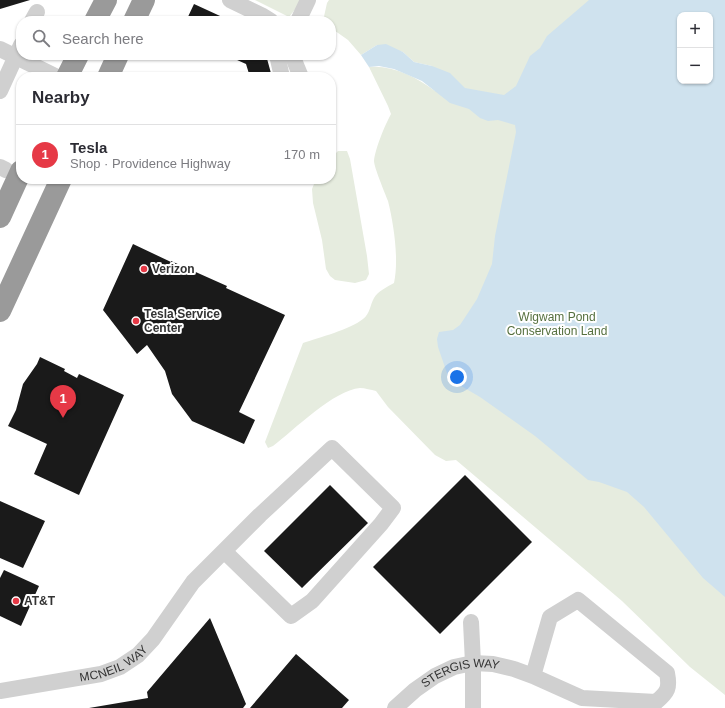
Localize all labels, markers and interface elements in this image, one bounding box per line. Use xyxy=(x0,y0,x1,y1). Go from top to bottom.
map controls xyxy=(677,12,713,84)
button: + xyxy=(677,12,713,48)
search box xyxy=(16,16,336,60)
icon: search xyxy=(30,27,52,49)
text: Search here xyxy=(62,30,144,47)
button: − xyxy=(677,48,713,84)
text: Nearby xyxy=(32,88,90,107)
text: Tesla xyxy=(70,139,107,156)
text: 1 xyxy=(41,147,49,162)
text: 170 m xyxy=(284,147,320,162)
text: Shop · Providence Highway xyxy=(70,156,230,171)
place label: Verizon xyxy=(152,262,195,276)
marker: Verizon xyxy=(139,264,149,274)
place label: Tesla Service Center xyxy=(144,307,220,335)
park label: Wigwam Pond Conservation Land xyxy=(507,310,607,338)
marker: Tesla Service Center xyxy=(131,316,141,326)
your location xyxy=(447,367,467,387)
pin: 1 xyxy=(50,385,76,418)
place label: AT&T xyxy=(24,594,56,608)
marker: AT&T xyxy=(11,596,21,606)
street label: MCNEIL WAY xyxy=(79,642,151,684)
street label: STERGIS WAY xyxy=(418,656,501,691)

